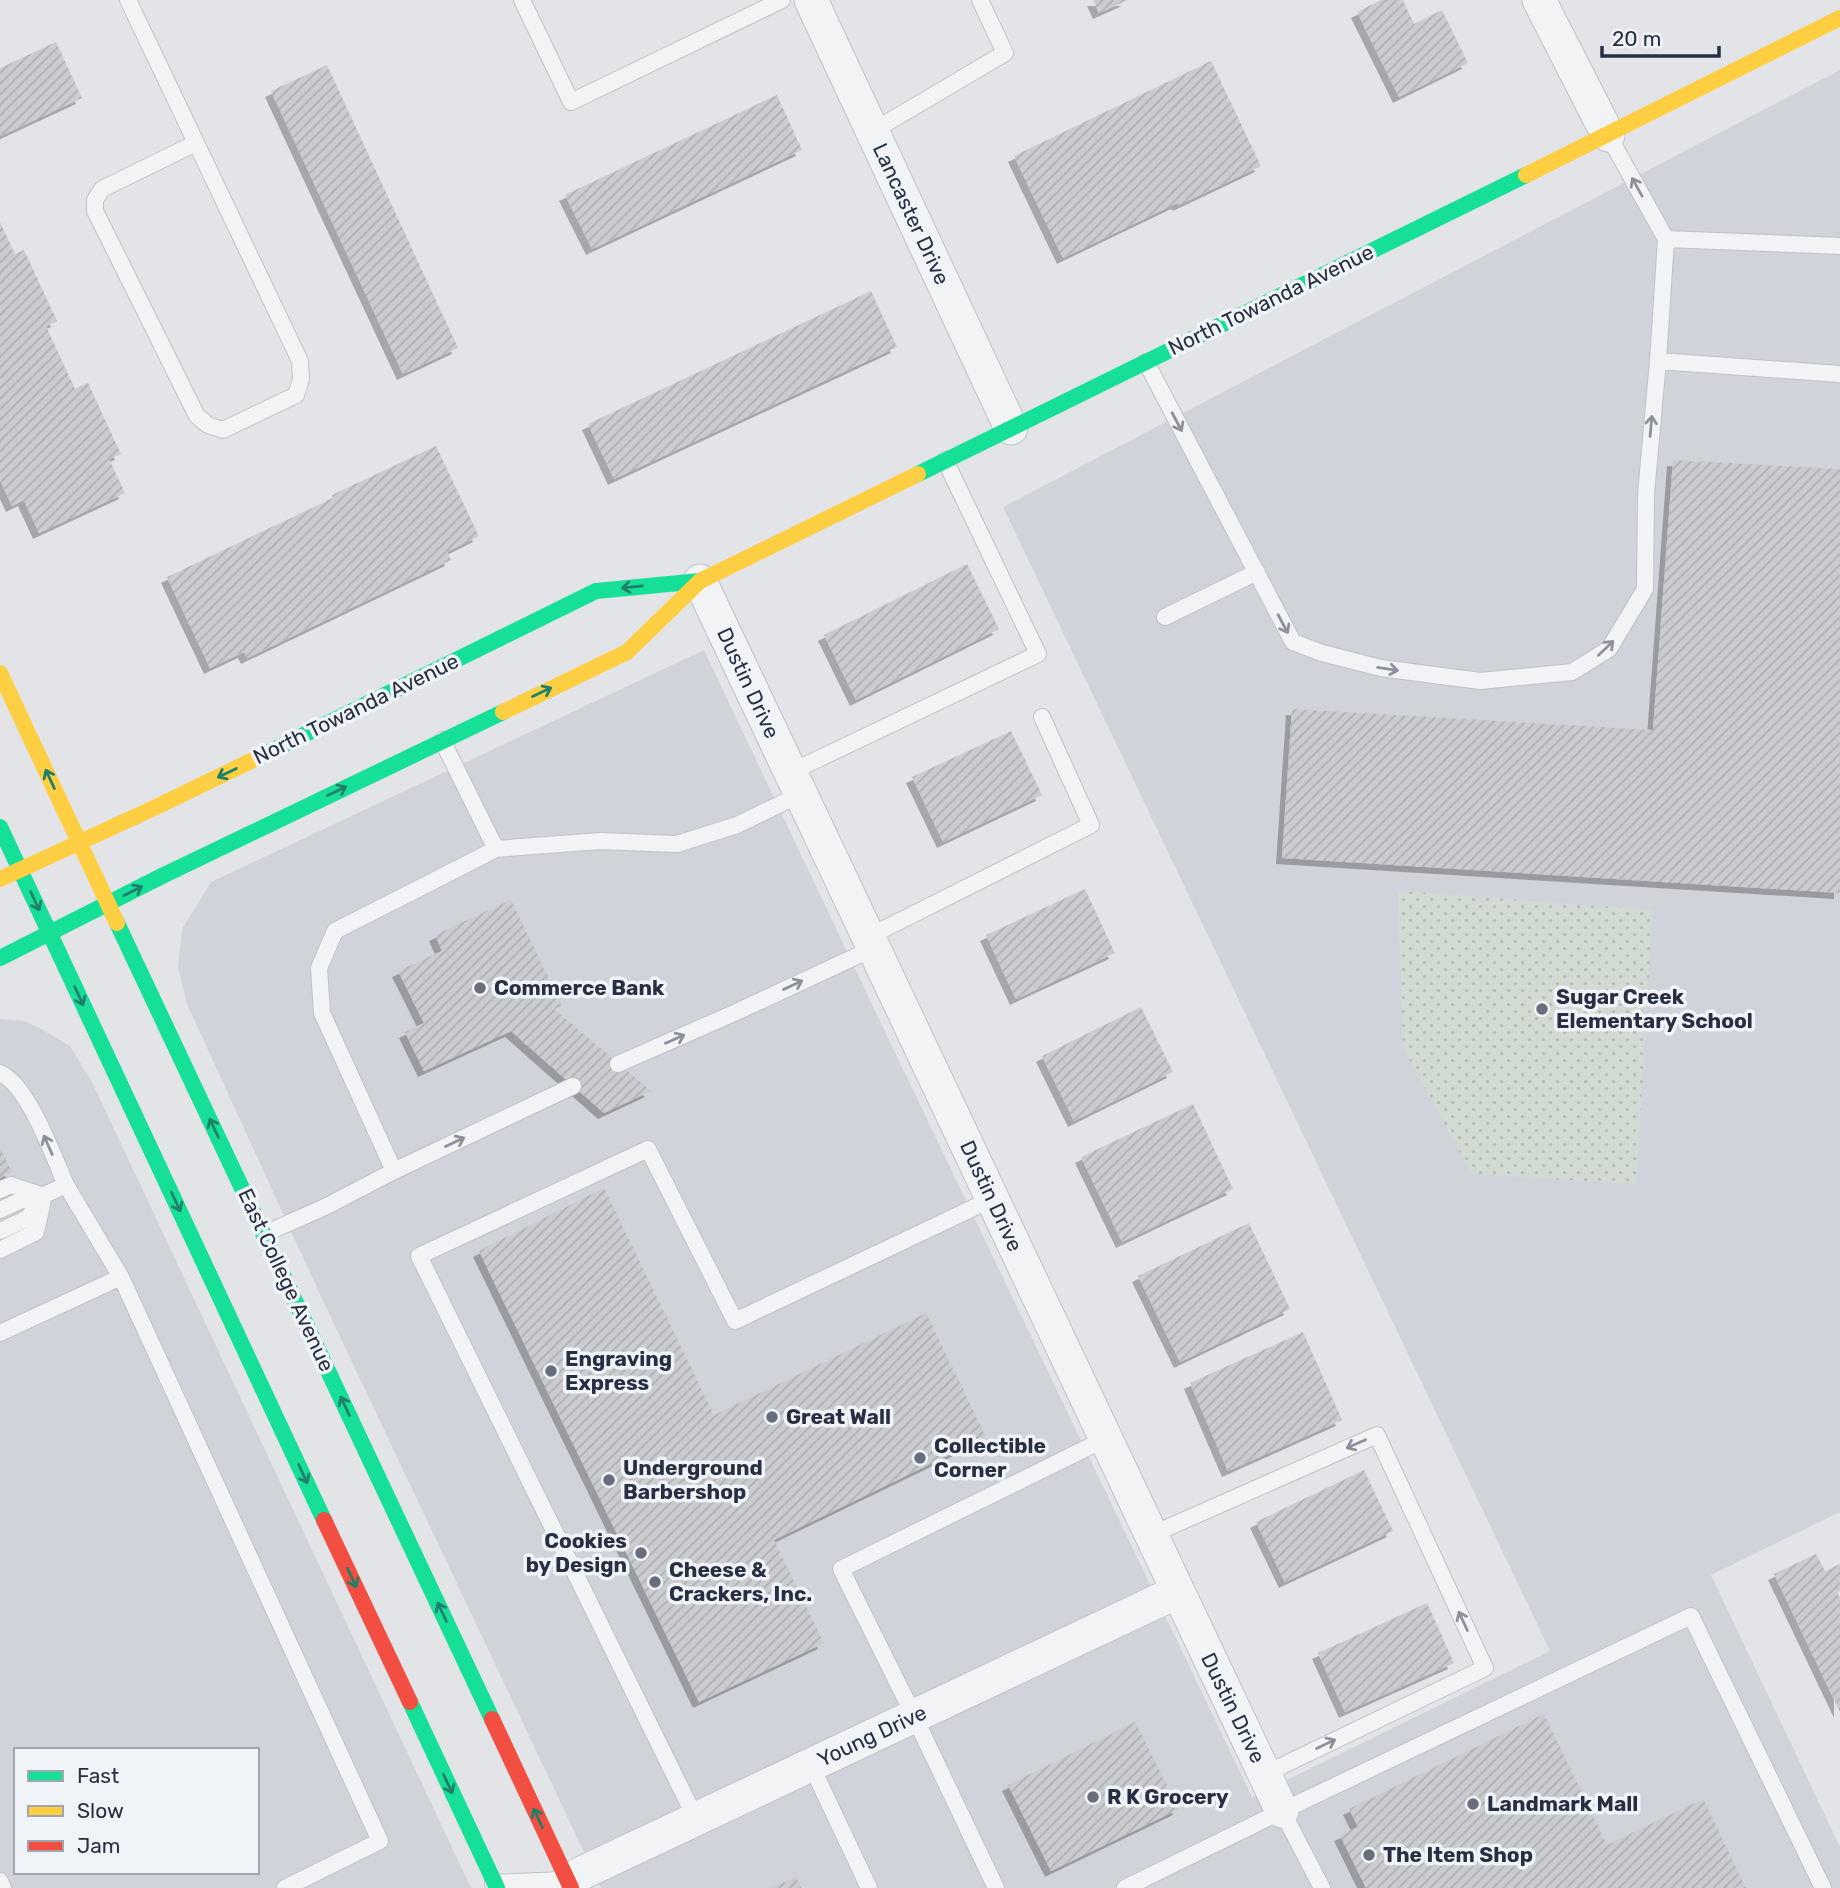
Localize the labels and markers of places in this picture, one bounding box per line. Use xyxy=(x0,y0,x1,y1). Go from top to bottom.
place label: Commerce Bank xyxy=(494,975,665,1000)
marker: Commerce Bank xyxy=(472,980,488,996)
place label: Sugar Creek Elementary School xyxy=(1556,984,1753,1033)
marker: Sugar Creek Elementary School xyxy=(1534,1001,1550,1017)
place label: Engraving Express xyxy=(565,1346,672,1395)
marker: Engraving Express xyxy=(543,1363,559,1379)
place label: Great Wall xyxy=(786,1404,891,1429)
marker: Great Wall xyxy=(764,1409,780,1425)
place label: Collectible Corner xyxy=(934,1433,1046,1482)
marker: Collectible Corner xyxy=(912,1450,928,1466)
place label: Underground Barbershop xyxy=(623,1455,763,1504)
marker: Underground Barbershop xyxy=(601,1472,617,1488)
place label: Cookies by Design xyxy=(526,1528,627,1577)
marker: Cookies by Design xyxy=(633,1545,649,1561)
place label: Cheese & Crackers, Inc. xyxy=(669,1557,812,1606)
marker: Cheese & Crackers, Inc. xyxy=(647,1574,663,1590)
place label: R K Grocery xyxy=(1107,1784,1229,1809)
marker: R K Grocery xyxy=(1085,1789,1101,1805)
place label: Landmark Mall xyxy=(1487,1791,1638,1816)
marker: Landmark Mall xyxy=(1465,1796,1481,1812)
place label: The Item Shop xyxy=(1383,1842,1533,1867)
marker: The Item Shop xyxy=(1361,1847,1377,1863)

